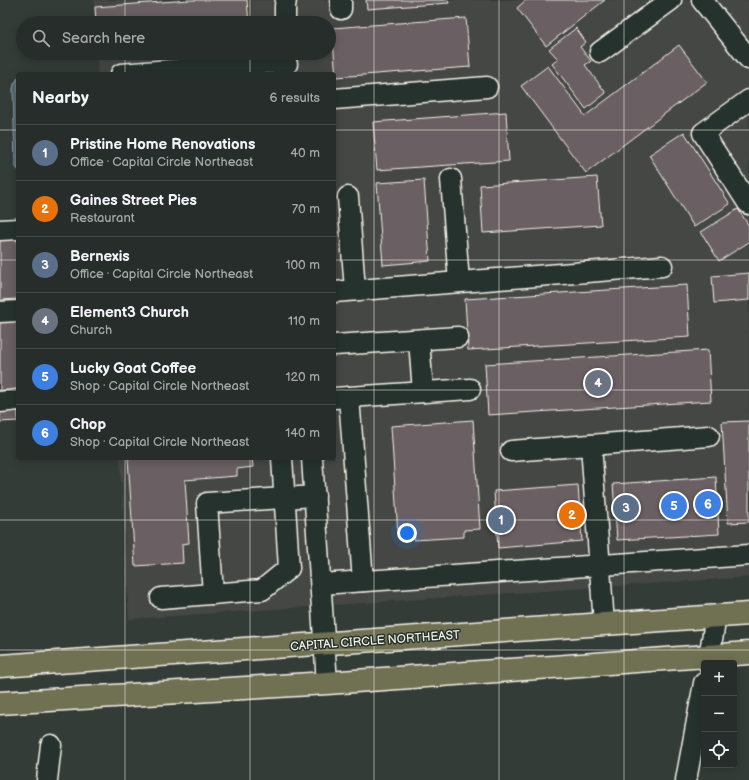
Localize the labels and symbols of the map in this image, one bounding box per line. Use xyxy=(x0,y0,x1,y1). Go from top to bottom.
pin: 4 xyxy=(585,368,611,398)
pin: 6 xyxy=(695,489,721,519)
pin: 5 xyxy=(661,491,687,521)
pin: 3 xyxy=(613,493,639,523)
pin: 2 xyxy=(559,500,585,530)
pin: 1 xyxy=(488,505,514,535)
your location xyxy=(397,523,417,543)
street label: CAPITAL CIRCLE NORTHEAST xyxy=(290,628,461,654)

